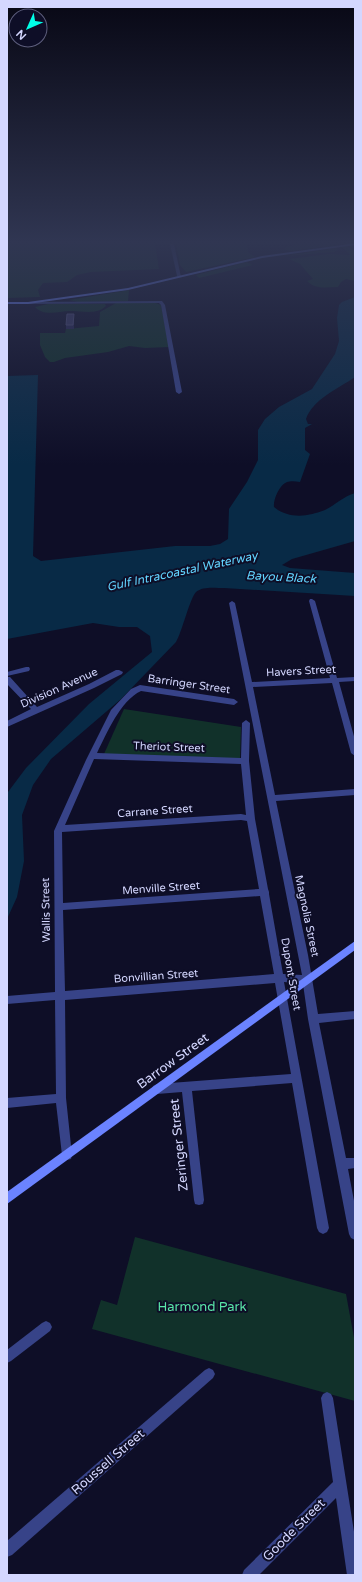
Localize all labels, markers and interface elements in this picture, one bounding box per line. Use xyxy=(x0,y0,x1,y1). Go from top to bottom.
north arrow xyxy=(8,8,48,48)
text: N xyxy=(14,27,29,42)
water label: Gulf Intracoastal Waterway xyxy=(105,548,260,594)
water label: Bayou Black xyxy=(246,568,318,586)
street label: Havers Street xyxy=(266,663,336,679)
street label: Division Avenue xyxy=(18,665,100,711)
street label: Barringer Street xyxy=(147,672,231,696)
street label: Theriot Street xyxy=(133,739,205,755)
street label: Carrane Street xyxy=(117,802,193,820)
street label: Magnolia Street xyxy=(292,874,322,958)
street label: Wallis Street xyxy=(39,878,53,942)
street label: Menville Street xyxy=(122,879,200,897)
street label: Dupont Street xyxy=(278,937,304,1011)
street label: Bonvillian Street xyxy=(113,967,199,985)
street label: Barrow Street xyxy=(134,1030,212,1092)
street label: Zeringer Street xyxy=(166,1098,192,1192)
park label: Harmond Park xyxy=(157,1299,247,1315)
street label: Roussell Street xyxy=(68,1426,148,1498)
street label: Goode Street xyxy=(259,1495,329,1565)

